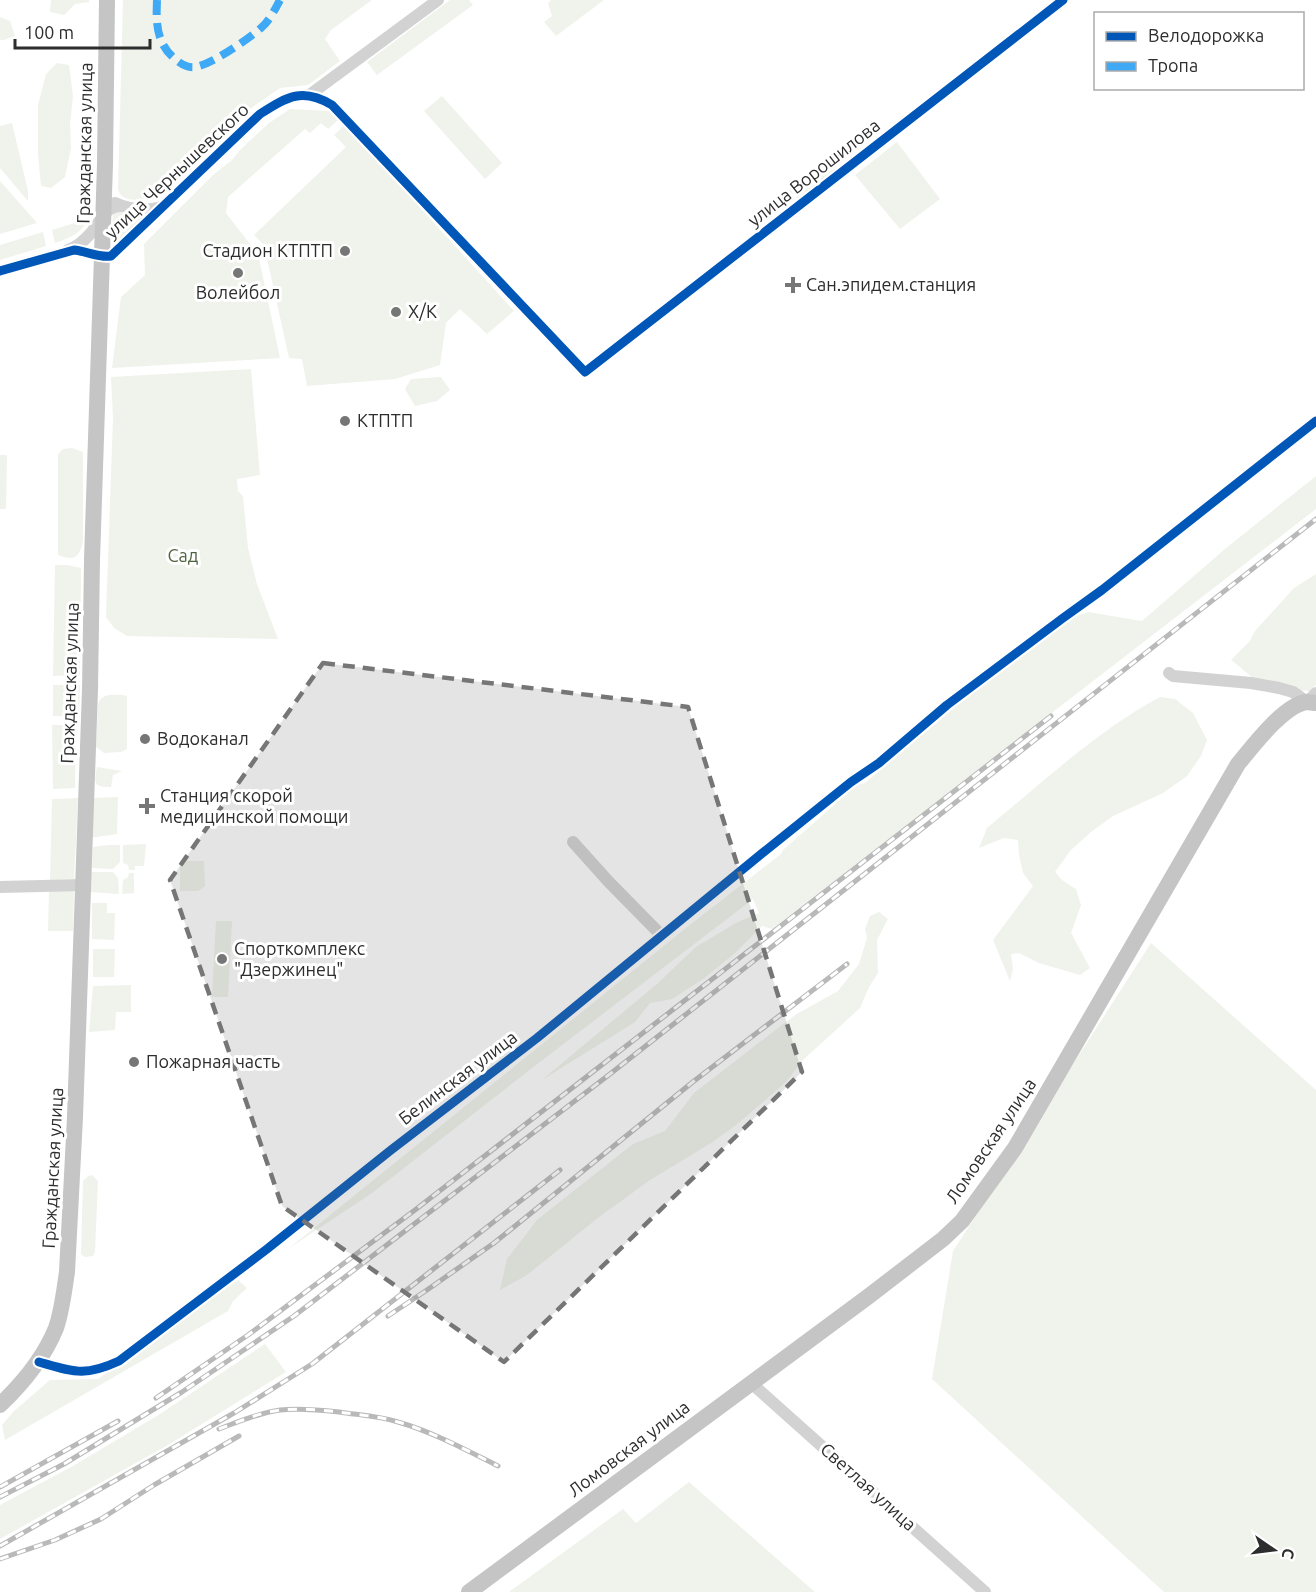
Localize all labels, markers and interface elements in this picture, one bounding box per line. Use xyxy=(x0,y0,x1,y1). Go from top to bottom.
scale bar xyxy=(15,12,150,50)
legend xyxy=(1094,12,1304,90)
text: 100 m xyxy=(24,22,74,42)
text: Велодорожка xyxy=(1148,25,1264,45)
text: Тропа xyxy=(1148,55,1198,75)
street label: Гражданская улица xyxy=(73,62,95,224)
street label: улица Чернышевского xyxy=(100,99,252,242)
street label: улица Ворошилова xyxy=(743,114,883,230)
place label: Стадион КТПТП xyxy=(203,240,333,260)
marker: Стадион КТПТП xyxy=(338,244,352,258)
marker: Волейбол xyxy=(231,266,245,280)
place label: Сан.эпидем.станция xyxy=(806,274,976,294)
marker: Сан.эпидем.станция xyxy=(784,276,802,294)
place label: Волейбол xyxy=(196,282,280,302)
place label: Х/К xyxy=(408,301,437,321)
marker: Х/К xyxy=(389,305,403,319)
place label: КТПТП xyxy=(357,410,413,430)
marker: КТПТП xyxy=(338,414,352,428)
park label: Сад xyxy=(168,545,199,565)
street label: Гражданская улица xyxy=(56,602,82,764)
place label: Водоканал xyxy=(157,728,249,748)
marker: Водоканал xyxy=(138,732,152,746)
place label: Станция скорой медицинской помощи xyxy=(160,785,348,826)
marker: Станция скорой медицинской помощи xyxy=(138,797,156,815)
place label: Спорткомплекс "Дзержинец" xyxy=(234,938,365,979)
marker: Спорткомплекс "Дзержинец" xyxy=(215,952,229,966)
street label: Белинская улица xyxy=(394,1026,520,1128)
place label: Пожарная часть xyxy=(146,1051,280,1071)
marker: Пожарная часть xyxy=(127,1055,141,1069)
street label: Ломовская улица xyxy=(941,1074,1039,1207)
street label: Гражданская улица xyxy=(38,1087,66,1249)
street label: Ломовская улица xyxy=(564,1396,693,1500)
street label: Светлая улица xyxy=(817,1438,920,1534)
north arrow xyxy=(1244,1520,1304,1580)
text: С xyxy=(1279,1546,1299,1561)

